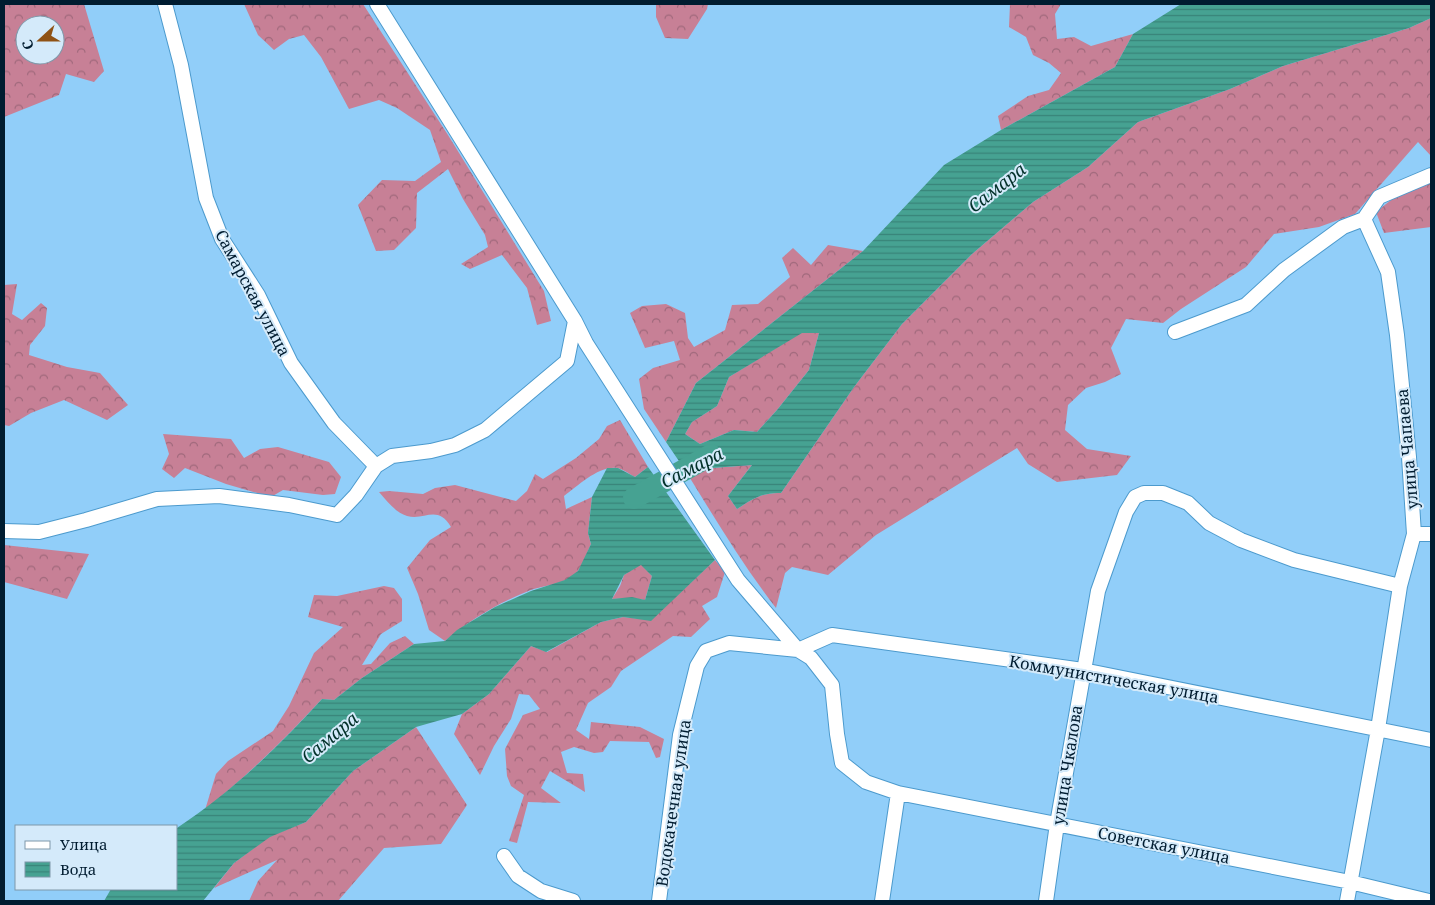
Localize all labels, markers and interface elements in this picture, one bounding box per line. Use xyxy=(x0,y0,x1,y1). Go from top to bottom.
north arrow xyxy=(15,15,65,65)
text: С xyxy=(17,37,38,53)
water label: Самара xyxy=(962,157,1030,217)
street label: Самарская улица xyxy=(210,226,296,360)
street label: улица Чапаева xyxy=(1391,388,1423,510)
water label: Самара xyxy=(656,441,727,493)
street label: Коммунистическая улица xyxy=(1007,650,1221,708)
street label: улица Чкалова xyxy=(1047,703,1087,827)
water label: Самара xyxy=(296,706,363,768)
street label: Водокачечная улица xyxy=(650,718,696,888)
street label: Советская улица xyxy=(1096,821,1232,869)
legend xyxy=(15,825,178,890)
text: Улица xyxy=(60,834,108,854)
text: Вода xyxy=(60,859,96,879)

